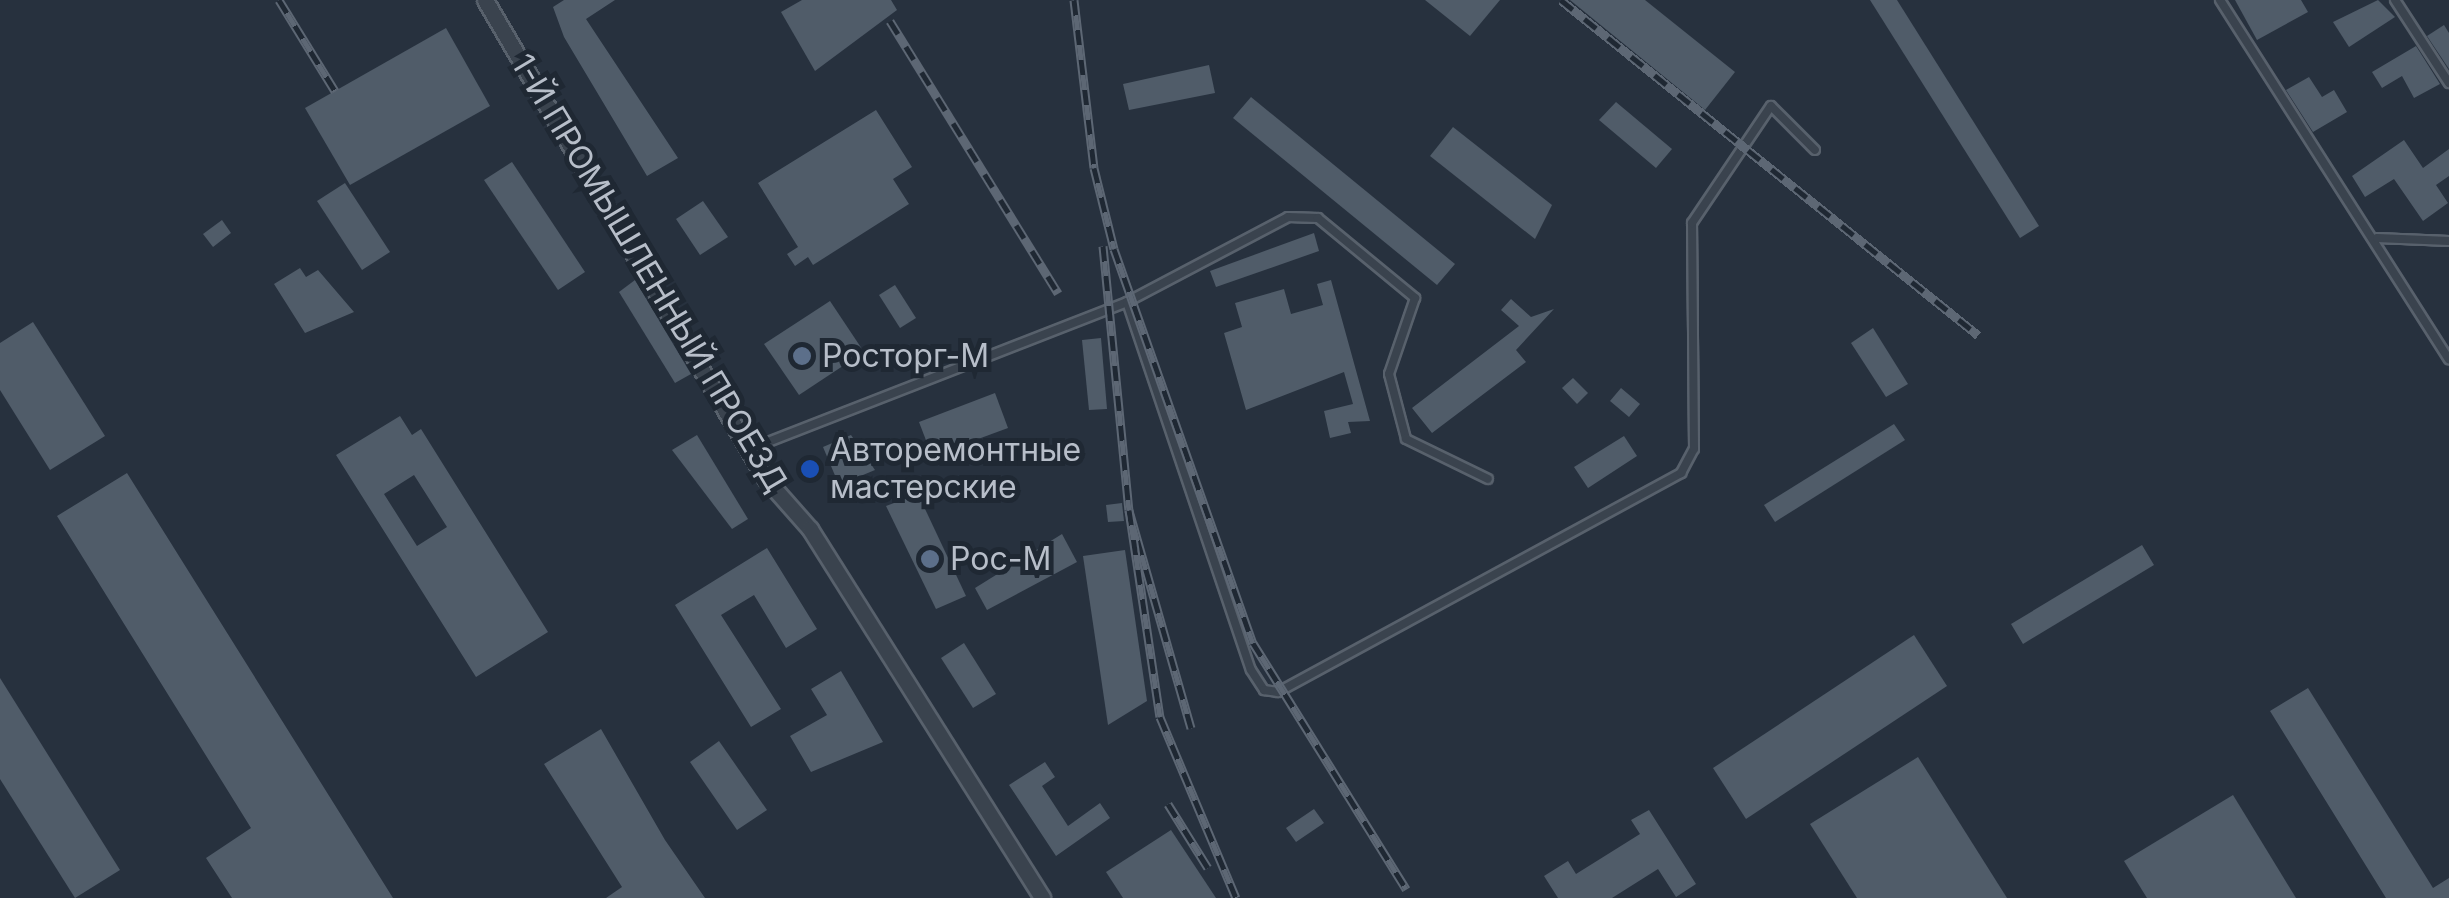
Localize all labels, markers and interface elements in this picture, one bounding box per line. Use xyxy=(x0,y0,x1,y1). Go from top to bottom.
street label: 1-Й ПРОМЫШЛЕННЫЙ ПРОЕЗД xyxy=(503,47,795,499)
place label: Росторг-М xyxy=(822,337,989,375)
marker: Росторг-М xyxy=(791,345,813,367)
place label: Авторемонтные мастерские xyxy=(830,432,1081,507)
marker: Авторемонтные мастерские xyxy=(799,458,821,480)
place label: Рос-М xyxy=(950,540,1051,578)
marker: Рос-М xyxy=(919,548,941,570)

